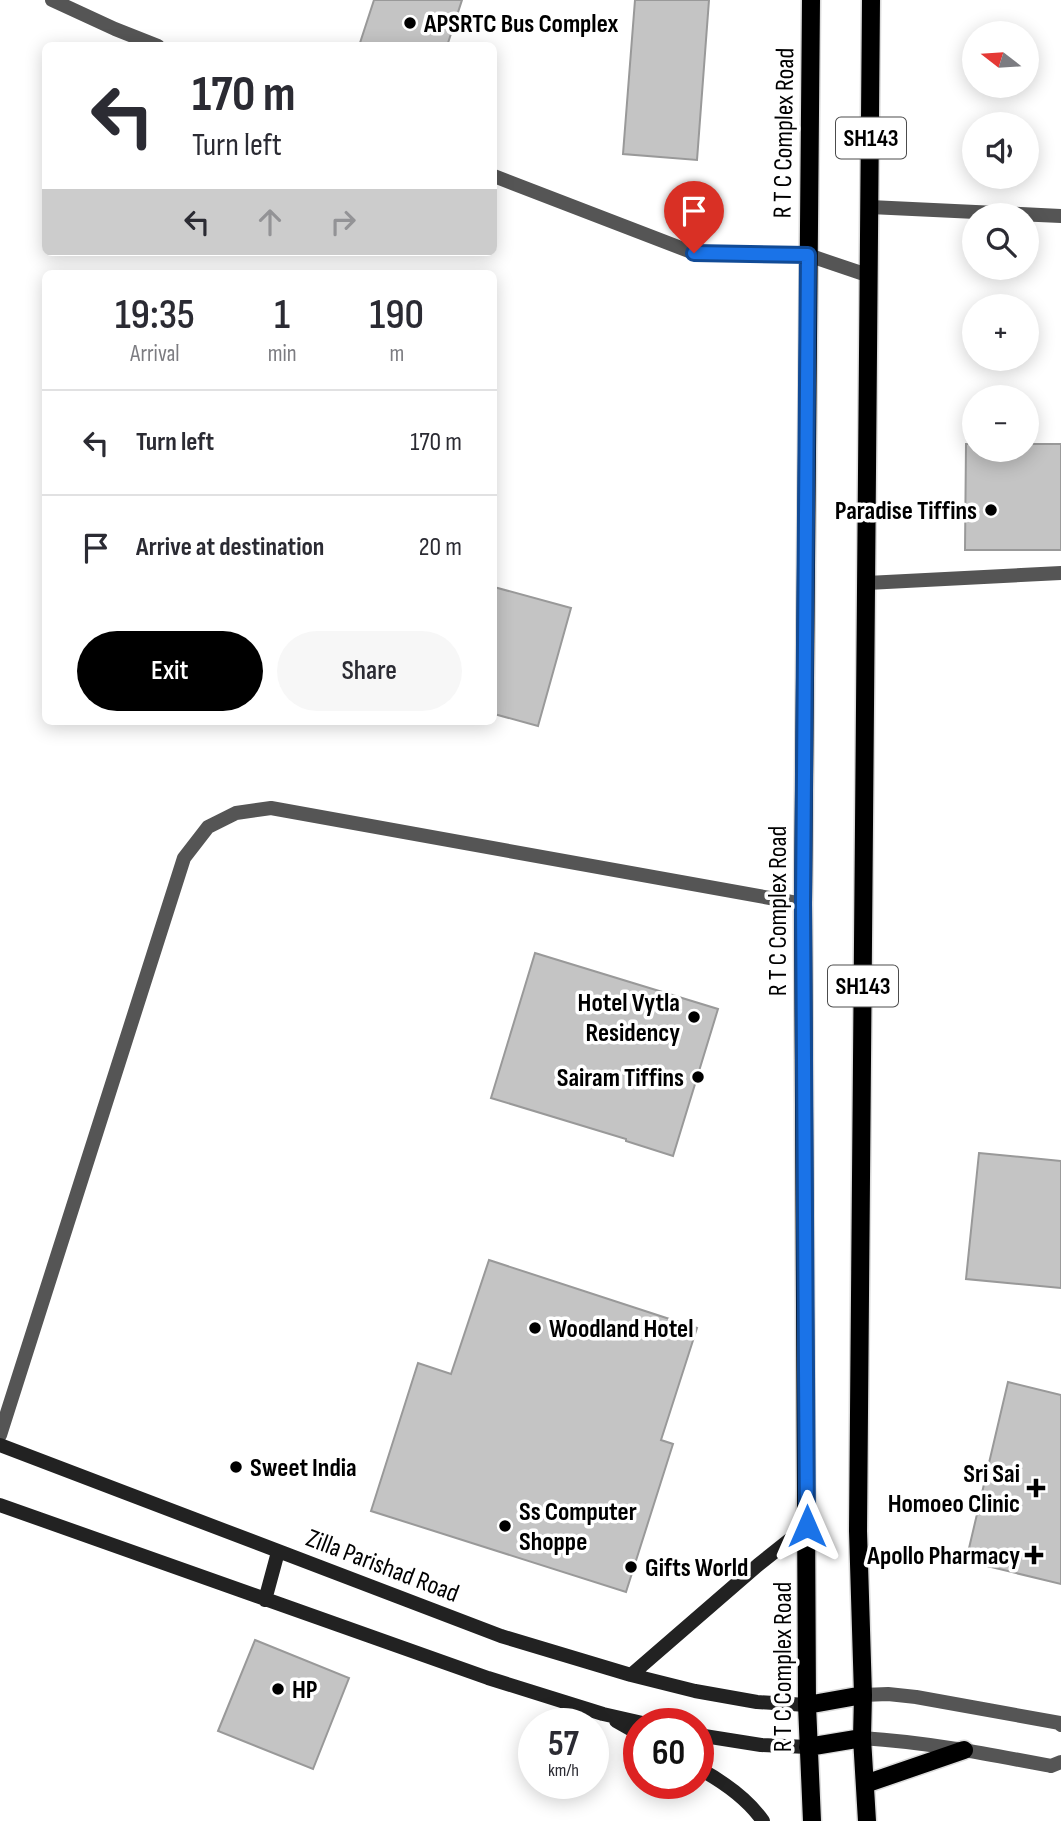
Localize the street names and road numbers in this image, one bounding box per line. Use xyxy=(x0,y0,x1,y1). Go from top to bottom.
street label: R T C Complex Road xyxy=(768,48,801,219)
road number: SH143 xyxy=(836,118,906,158)
street label: R T C Complex Road xyxy=(763,826,794,996)
road number: SH143 xyxy=(828,966,898,1006)
street label: Zilla Parishad Road xyxy=(302,1523,463,1610)
street label: R T C Complex Road xyxy=(768,1582,799,1752)

